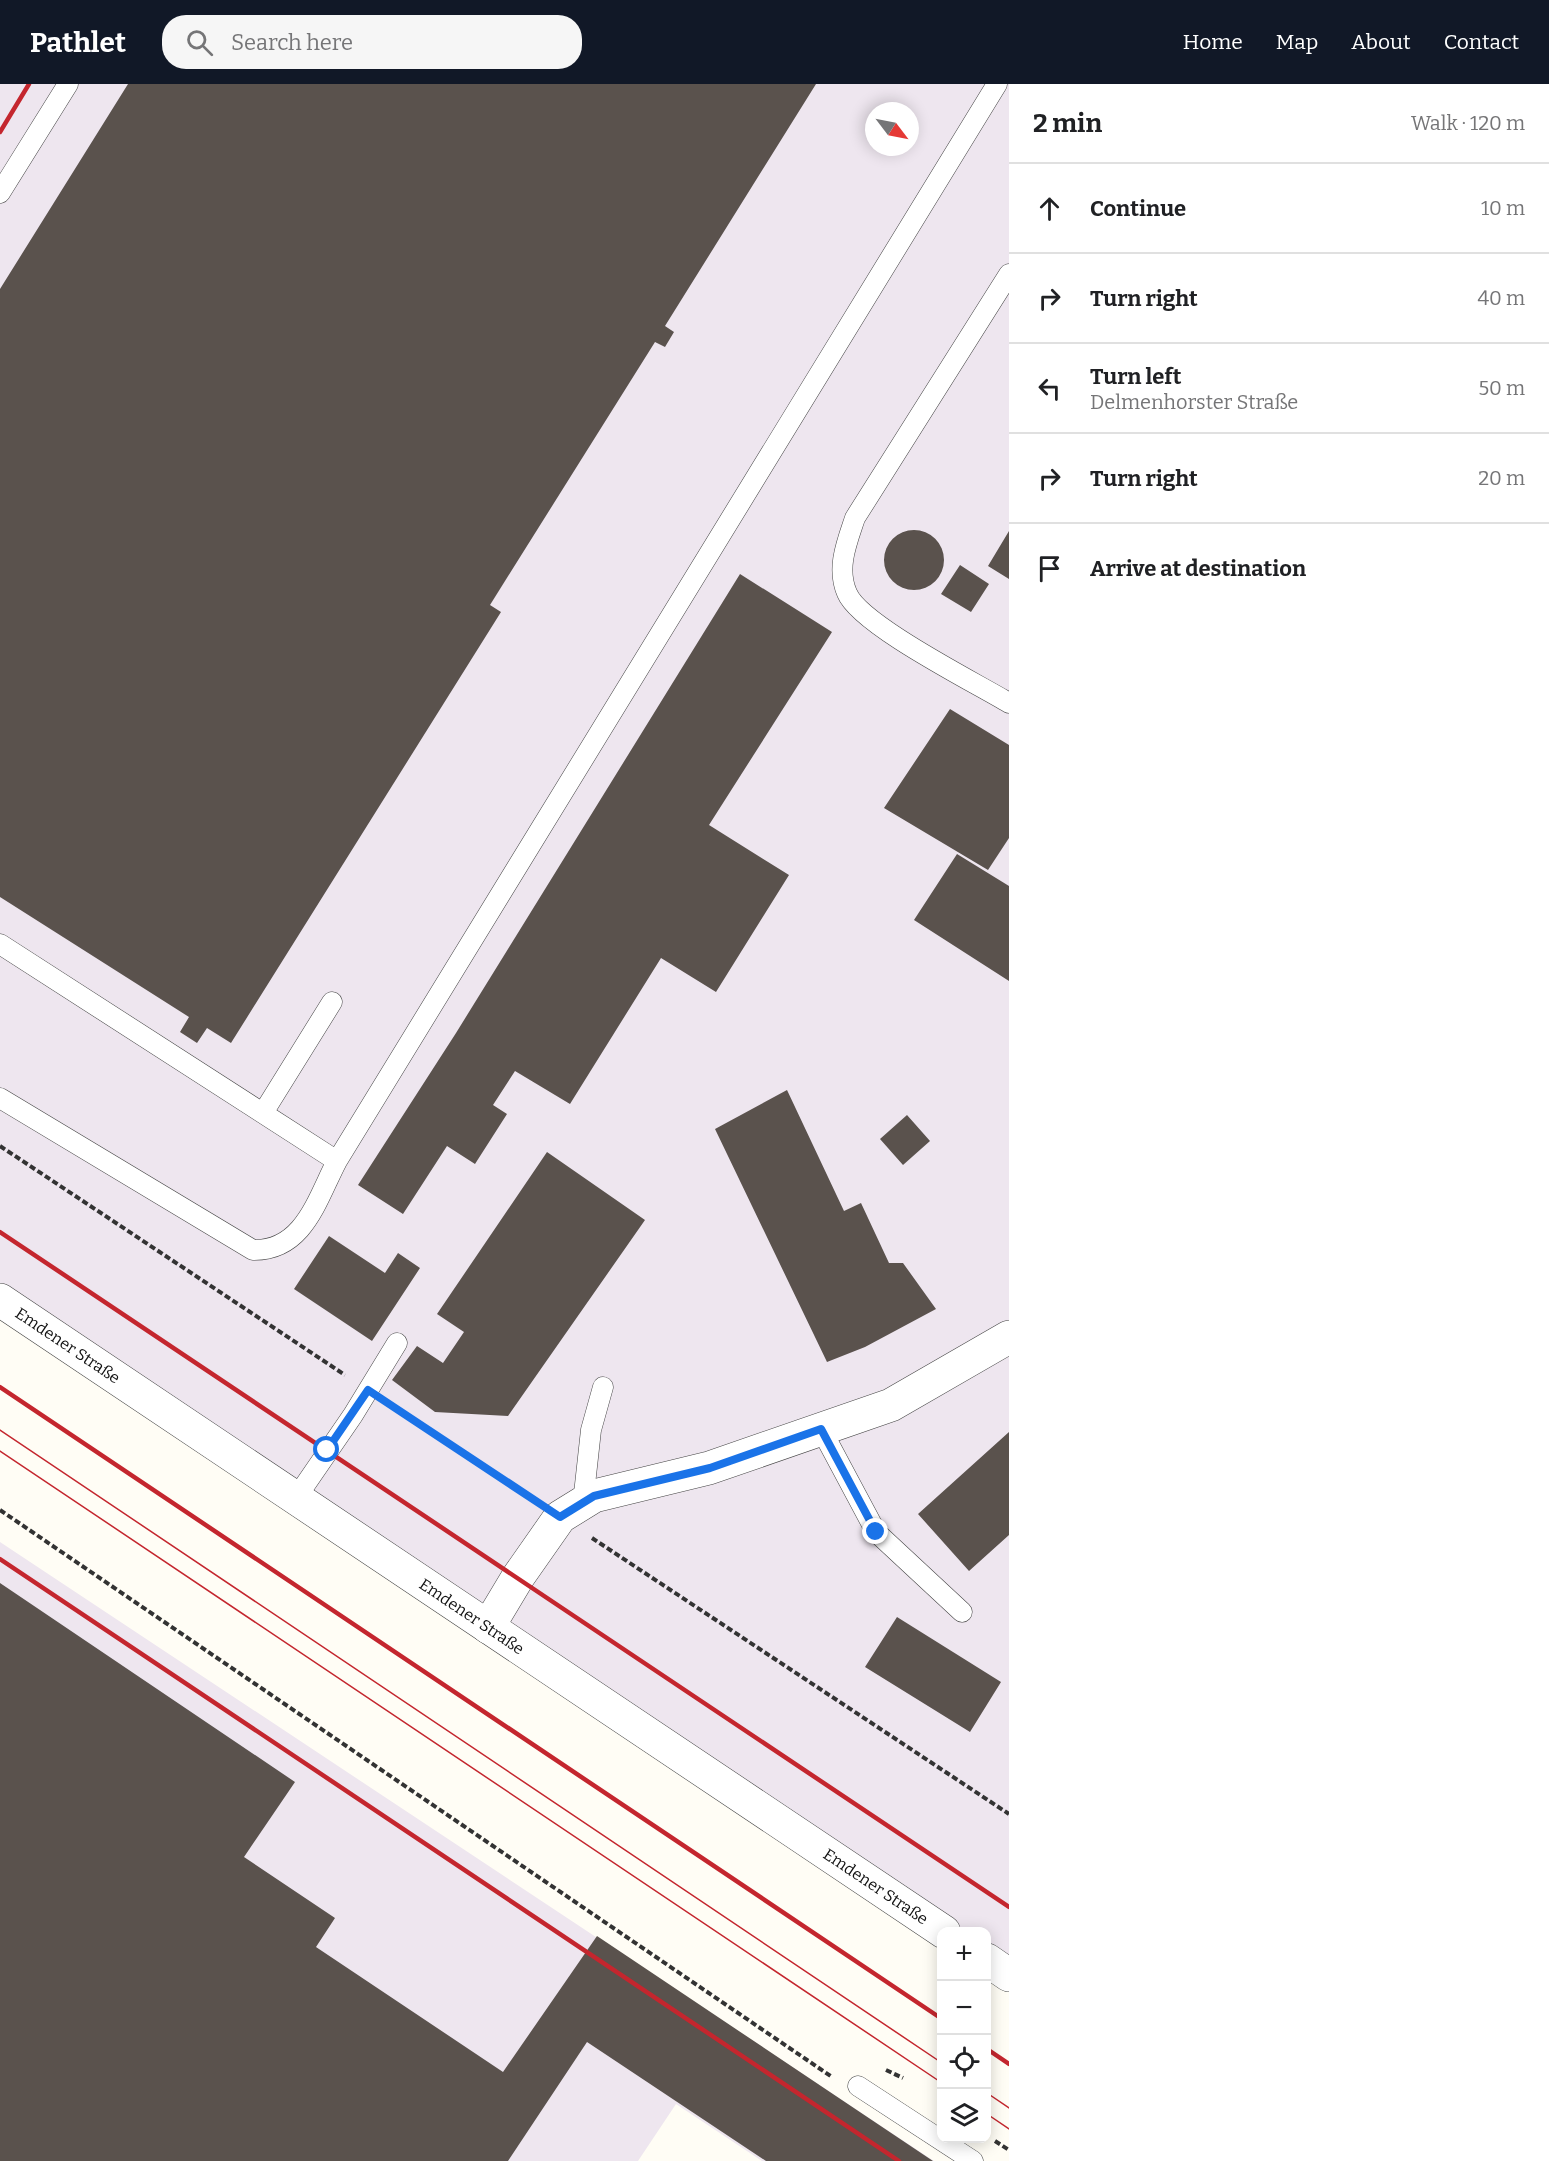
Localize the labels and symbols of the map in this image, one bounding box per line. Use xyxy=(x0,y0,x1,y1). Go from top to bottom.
north arrow xyxy=(865,102,919,156)
street label: Emdener Straße xyxy=(12,1303,124,1387)
route start xyxy=(313,1436,339,1462)
route end xyxy=(862,1518,888,1544)
street label: Emdener Straße xyxy=(416,1574,528,1658)
street label: Emdener Straße xyxy=(820,1844,932,1928)

